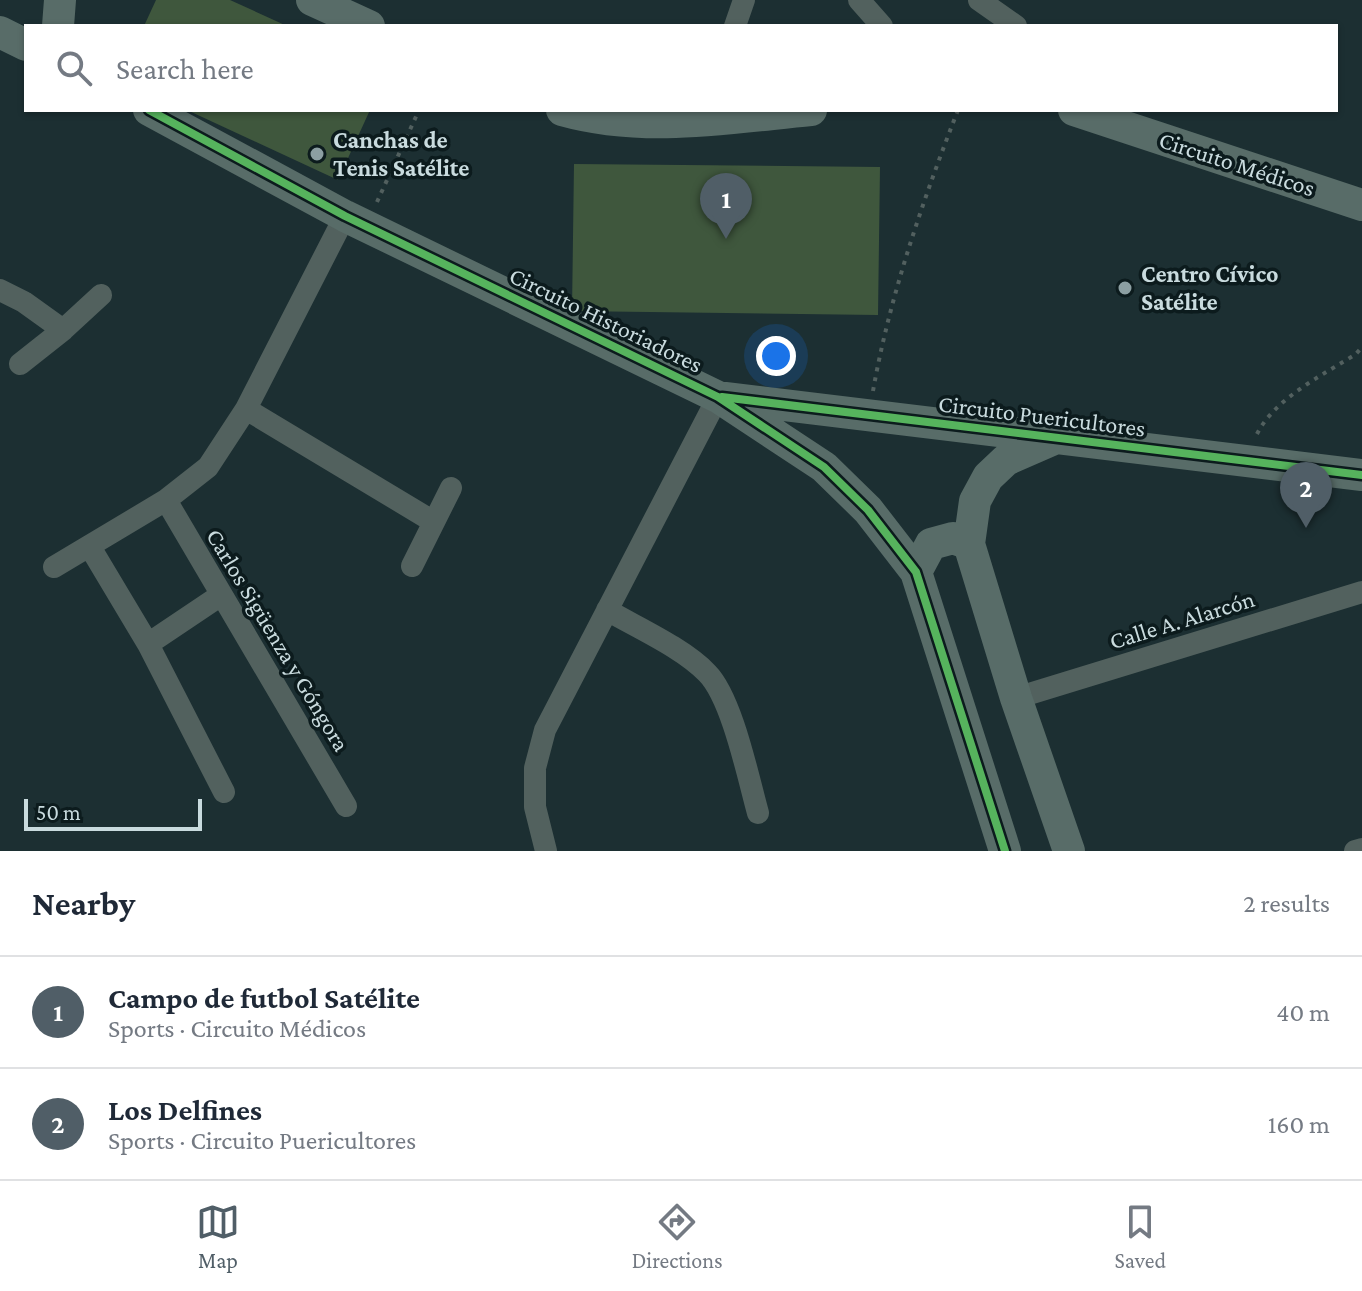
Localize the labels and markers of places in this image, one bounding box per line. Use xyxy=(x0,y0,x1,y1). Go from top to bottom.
place label: Canchas de Tenis Satélite xyxy=(333,126,469,181)
marker: Canchas de Tenis Satélite xyxy=(308,145,326,163)
pin: 1 xyxy=(700,173,752,239)
place label: Centro Cívico Satélite xyxy=(1141,260,1279,315)
marker: Centro Cívico Satélite xyxy=(1116,279,1134,297)
pin: 2 xyxy=(1280,462,1332,528)

